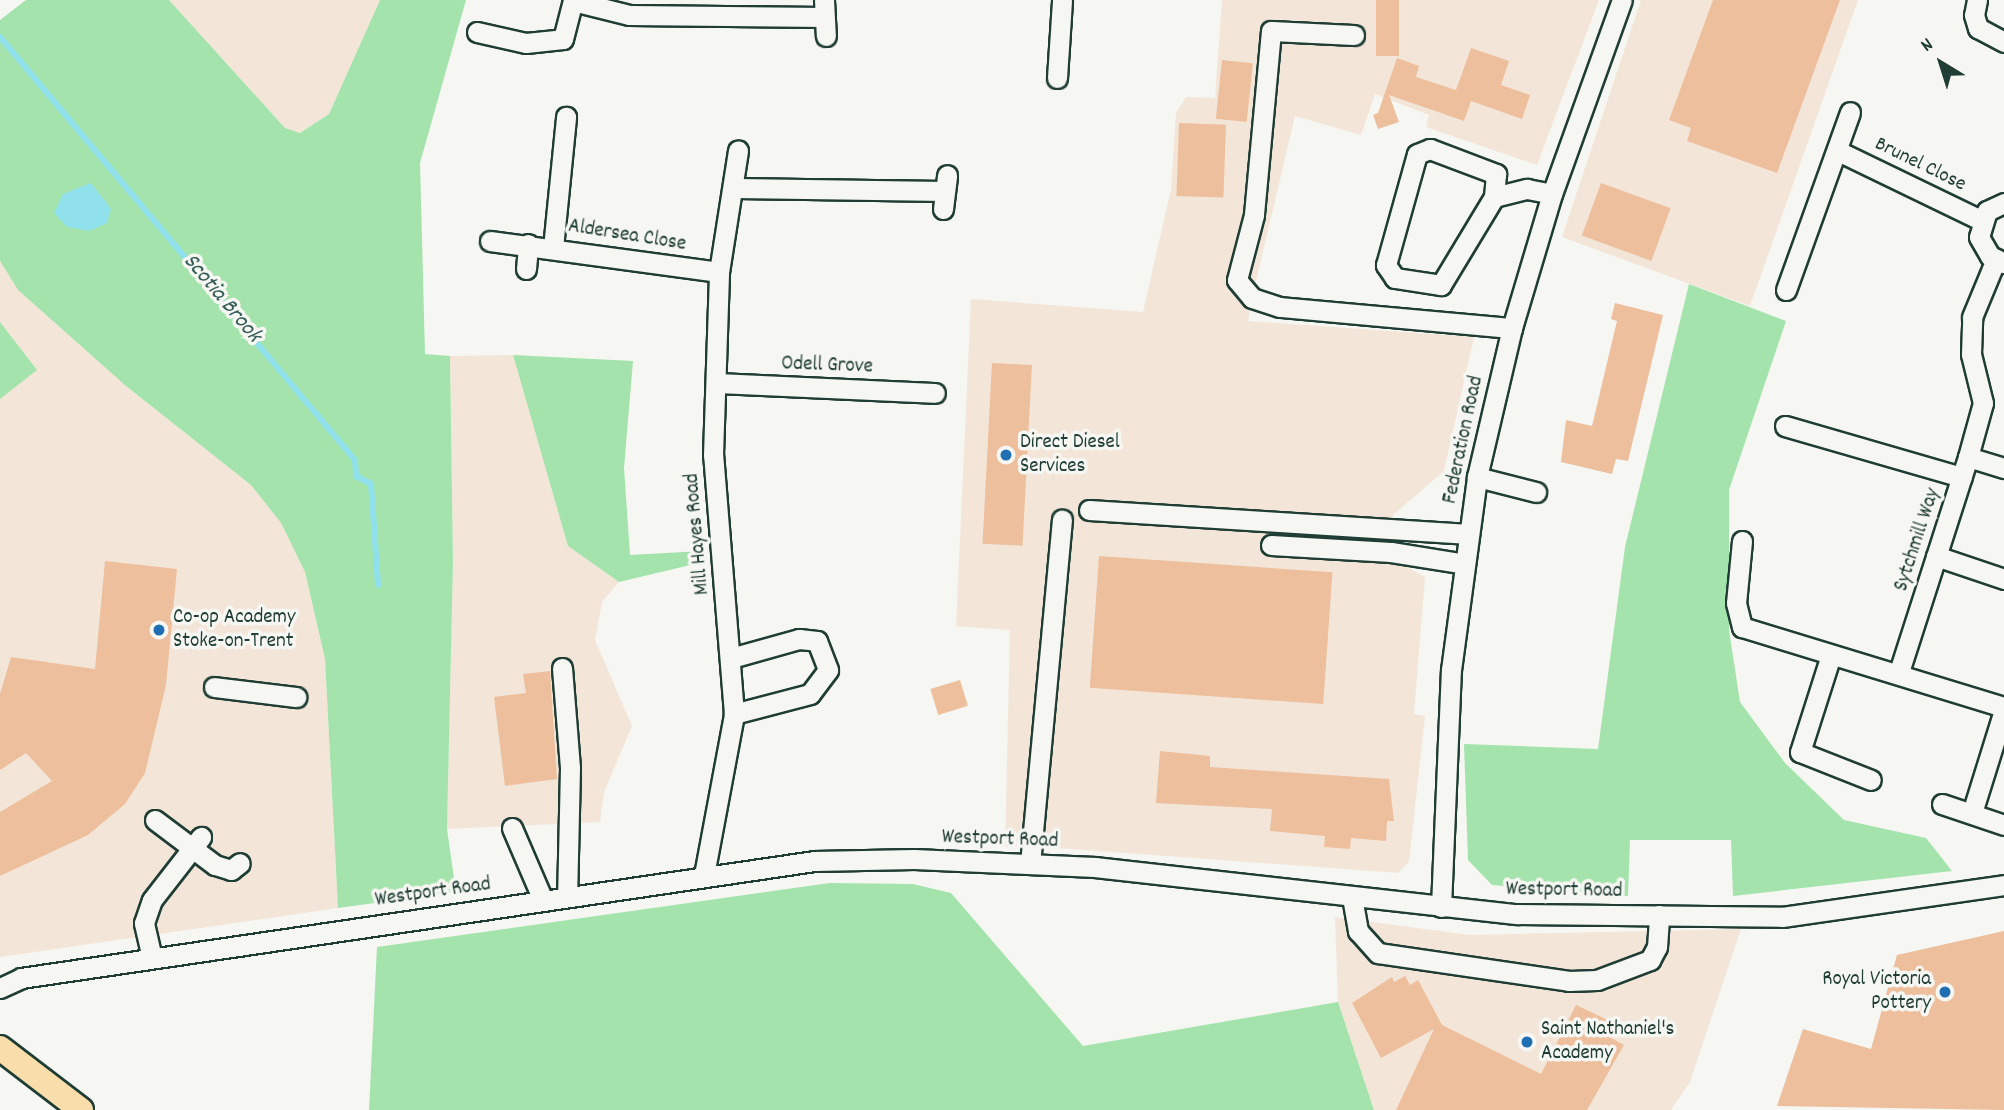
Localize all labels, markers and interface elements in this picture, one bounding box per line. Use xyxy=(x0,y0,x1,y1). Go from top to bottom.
north arrow xyxy=(1906,28,1976,98)
text: N xyxy=(1916,33,1940,60)
street label: Brunel Close xyxy=(1870,132,1970,198)
street label: Aldersea Close xyxy=(566,214,688,258)
water label: Scotia Brook xyxy=(176,249,266,349)
street label: Odell Grove xyxy=(781,352,873,380)
street label: Federation Road xyxy=(1438,374,1490,506)
place label: Direct Diesel Services xyxy=(1020,430,1120,480)
marker: Direct Diesel Services xyxy=(998,447,1014,463)
street label: Mill Hayes Road xyxy=(680,472,716,596)
street label: Sytchmill Way xyxy=(1889,485,1947,595)
place label: Co-op Academy Stoke-on-Trent xyxy=(173,605,296,655)
marker: Co-op Academy Stoke-on-Trent xyxy=(151,622,167,638)
street label: Westport Road xyxy=(941,825,1059,855)
street label: Westport Road xyxy=(374,872,492,914)
street label: Westport Road xyxy=(1506,877,1622,905)
place label: Royal Victoria Pottery xyxy=(1822,967,1931,1017)
marker: Royal Victoria Pottery xyxy=(1937,984,1953,1000)
place label: Saint Nathaniel's Academy xyxy=(1541,1017,1674,1067)
marker: Saint Nathaniel's Academy xyxy=(1519,1034,1535,1050)

